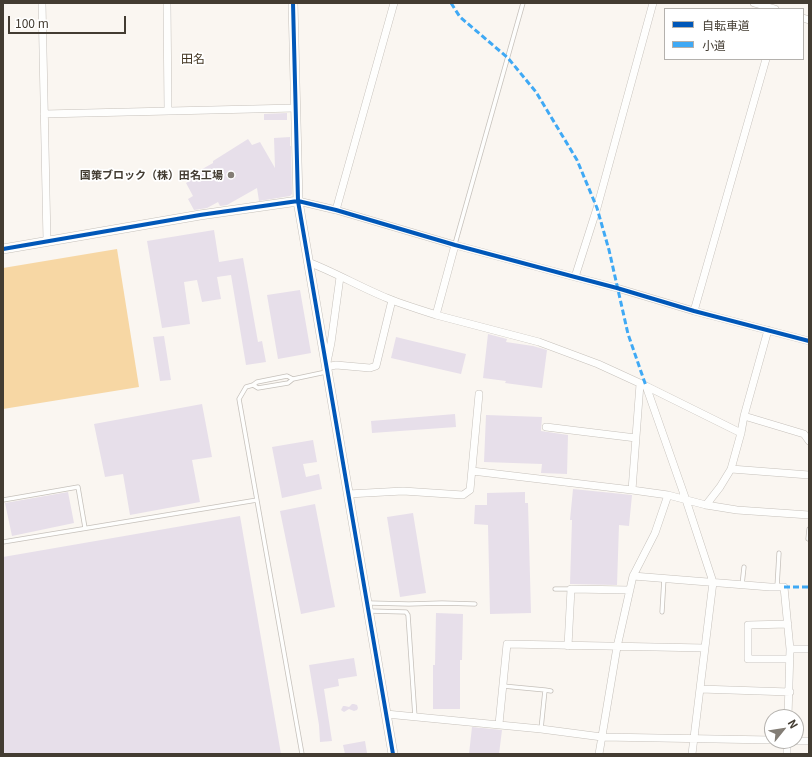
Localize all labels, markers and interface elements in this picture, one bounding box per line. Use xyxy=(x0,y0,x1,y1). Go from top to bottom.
scale bar xyxy=(10,8,128,34)
legend xyxy=(664,8,804,60)
text: 100 m xyxy=(15,14,49,31)
text: 自転車道 xyxy=(702,16,750,33)
text: 小道 xyxy=(702,36,726,53)
district label: 田名 xyxy=(181,51,205,65)
place label: 国策ブロック（株）田名工場 xyxy=(80,168,223,182)
marker: 国策ブロック（株）田名工場 xyxy=(226,170,236,180)
north arrow xyxy=(764,709,804,749)
text: N xyxy=(785,716,803,731)

